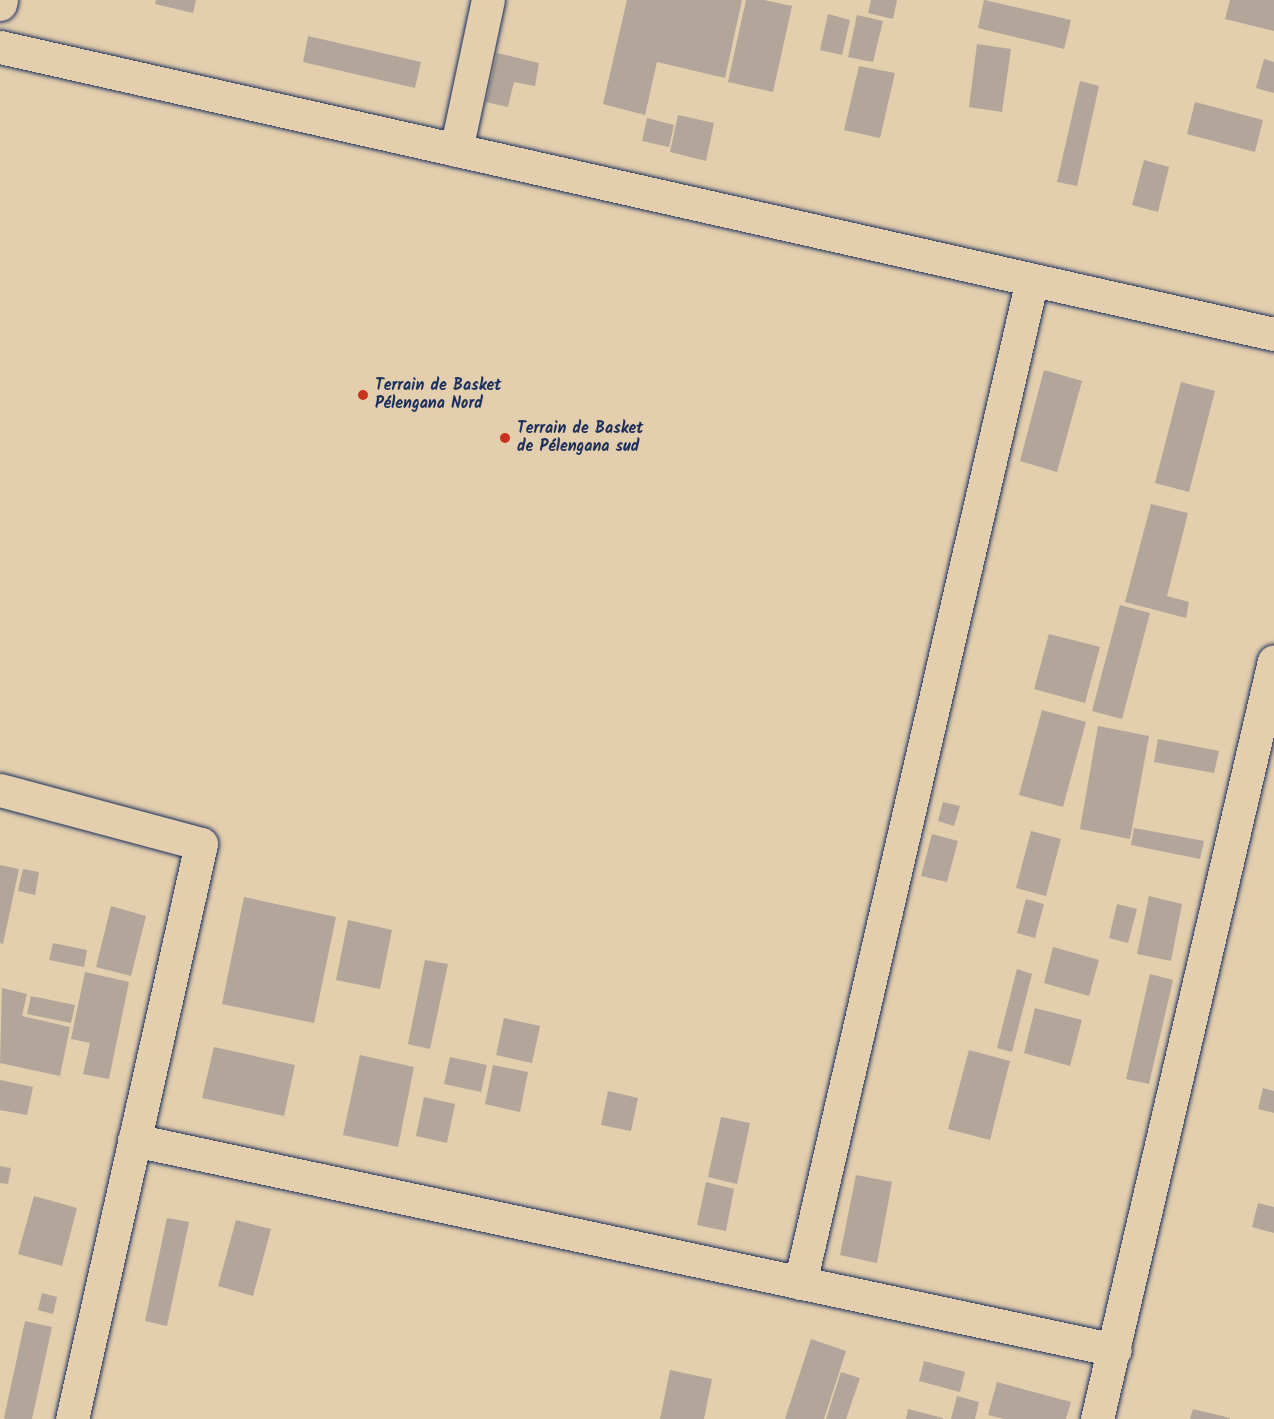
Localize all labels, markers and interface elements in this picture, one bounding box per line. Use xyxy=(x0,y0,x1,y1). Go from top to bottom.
place label: Terrain de Basket Pélengana Nord xyxy=(375,376,502,414)
marker: Terrain de Basket Pélengana Nord xyxy=(356,388,370,402)
place label: Terrain de Basket de Pélengana sud xyxy=(517,419,644,457)
marker: Terrain de Basket de Pélengana sud xyxy=(498,431,512,445)

